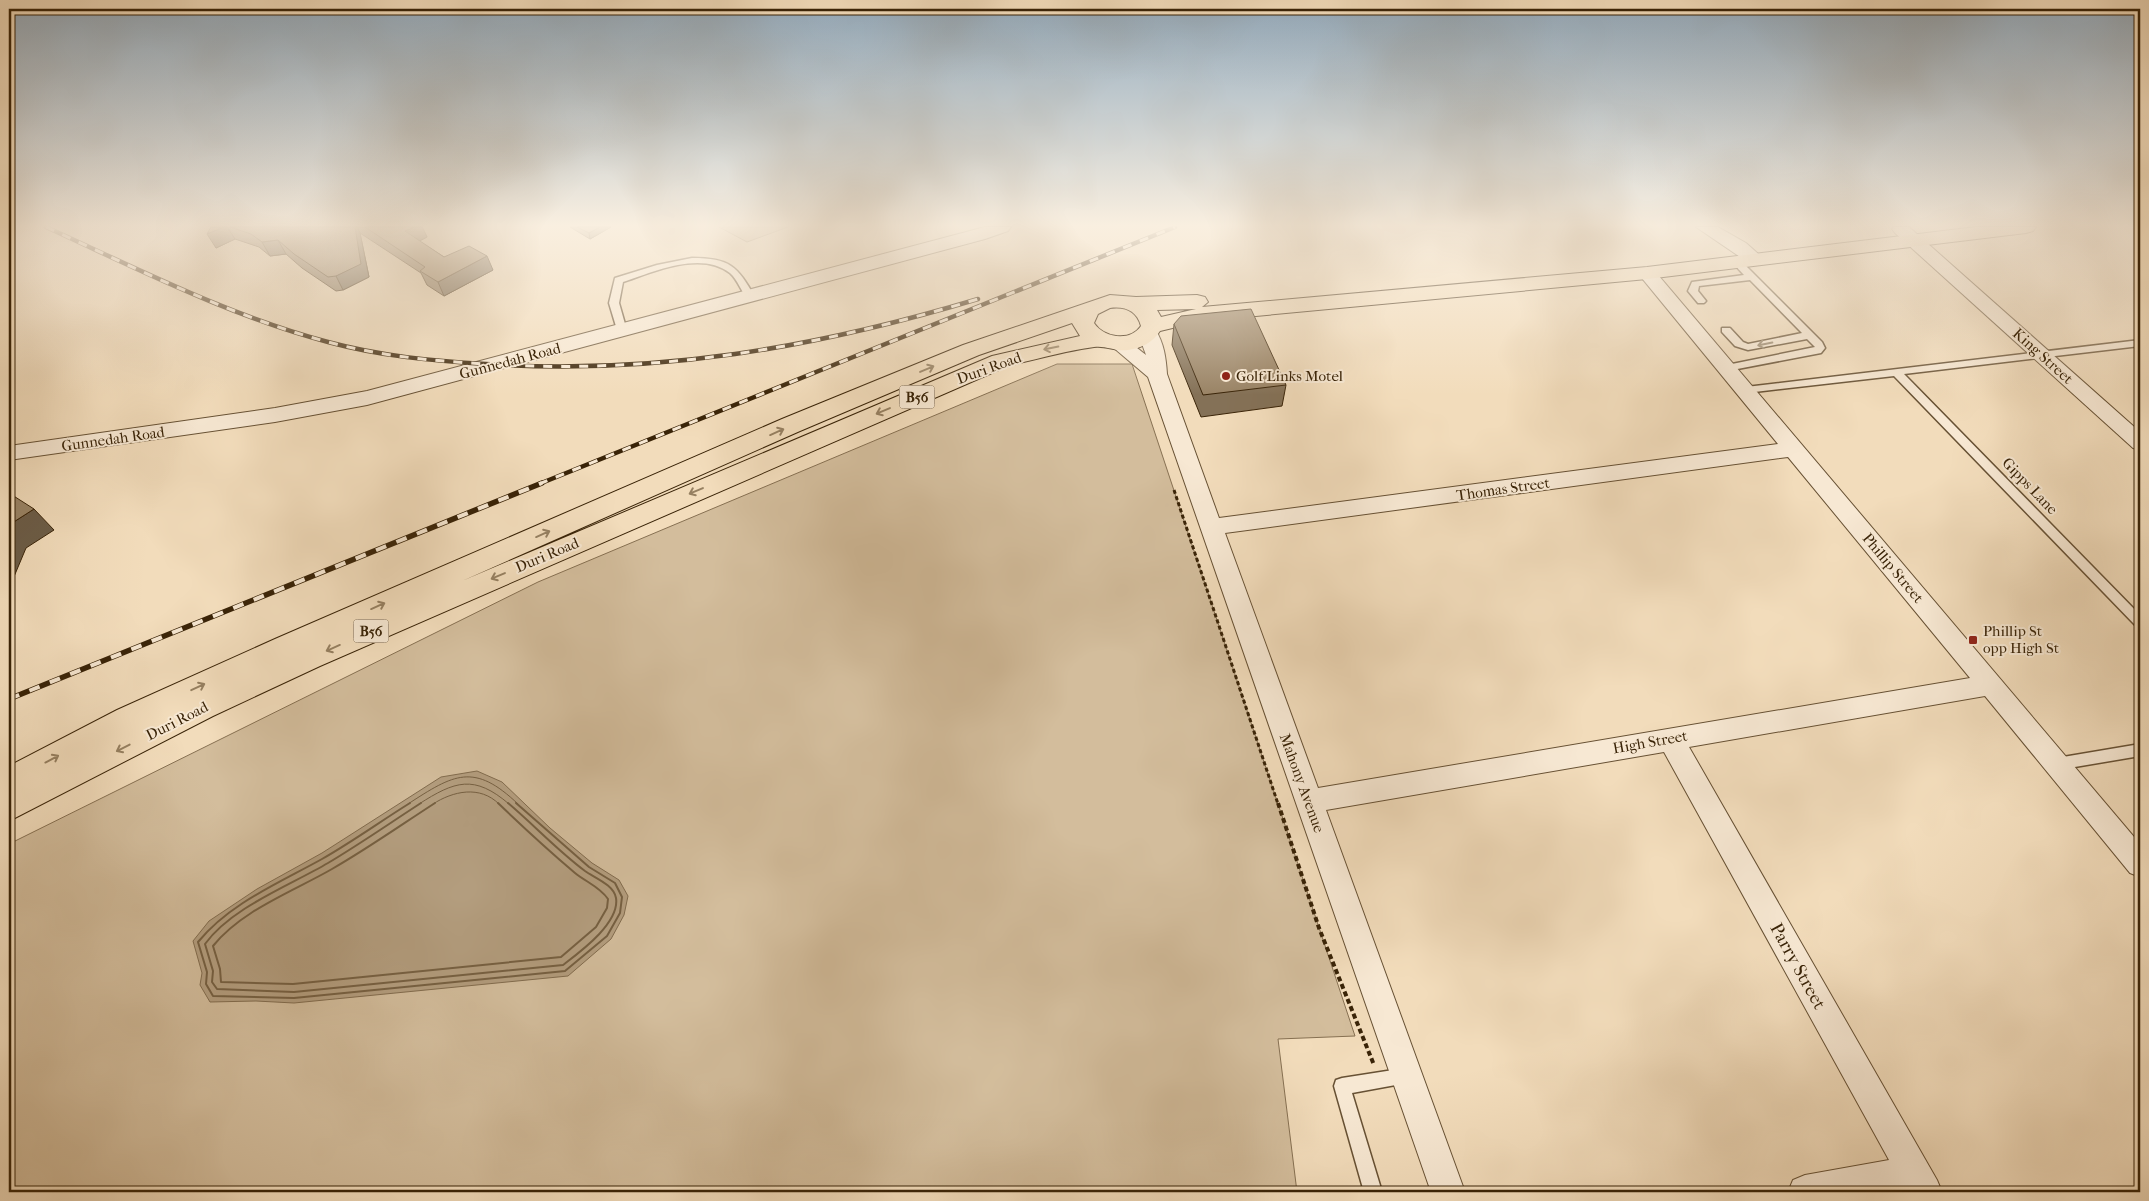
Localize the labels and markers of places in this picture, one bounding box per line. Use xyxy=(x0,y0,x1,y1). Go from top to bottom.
place label: Golf Links Motel xyxy=(1236,367,1343,385)
marker: Golf Links Motel xyxy=(1220,370,1232,382)
place label: Phillip St opp High St xyxy=(1983,622,2060,657)
marker: Phillip St opp High St xyxy=(1967,634,1979,646)

